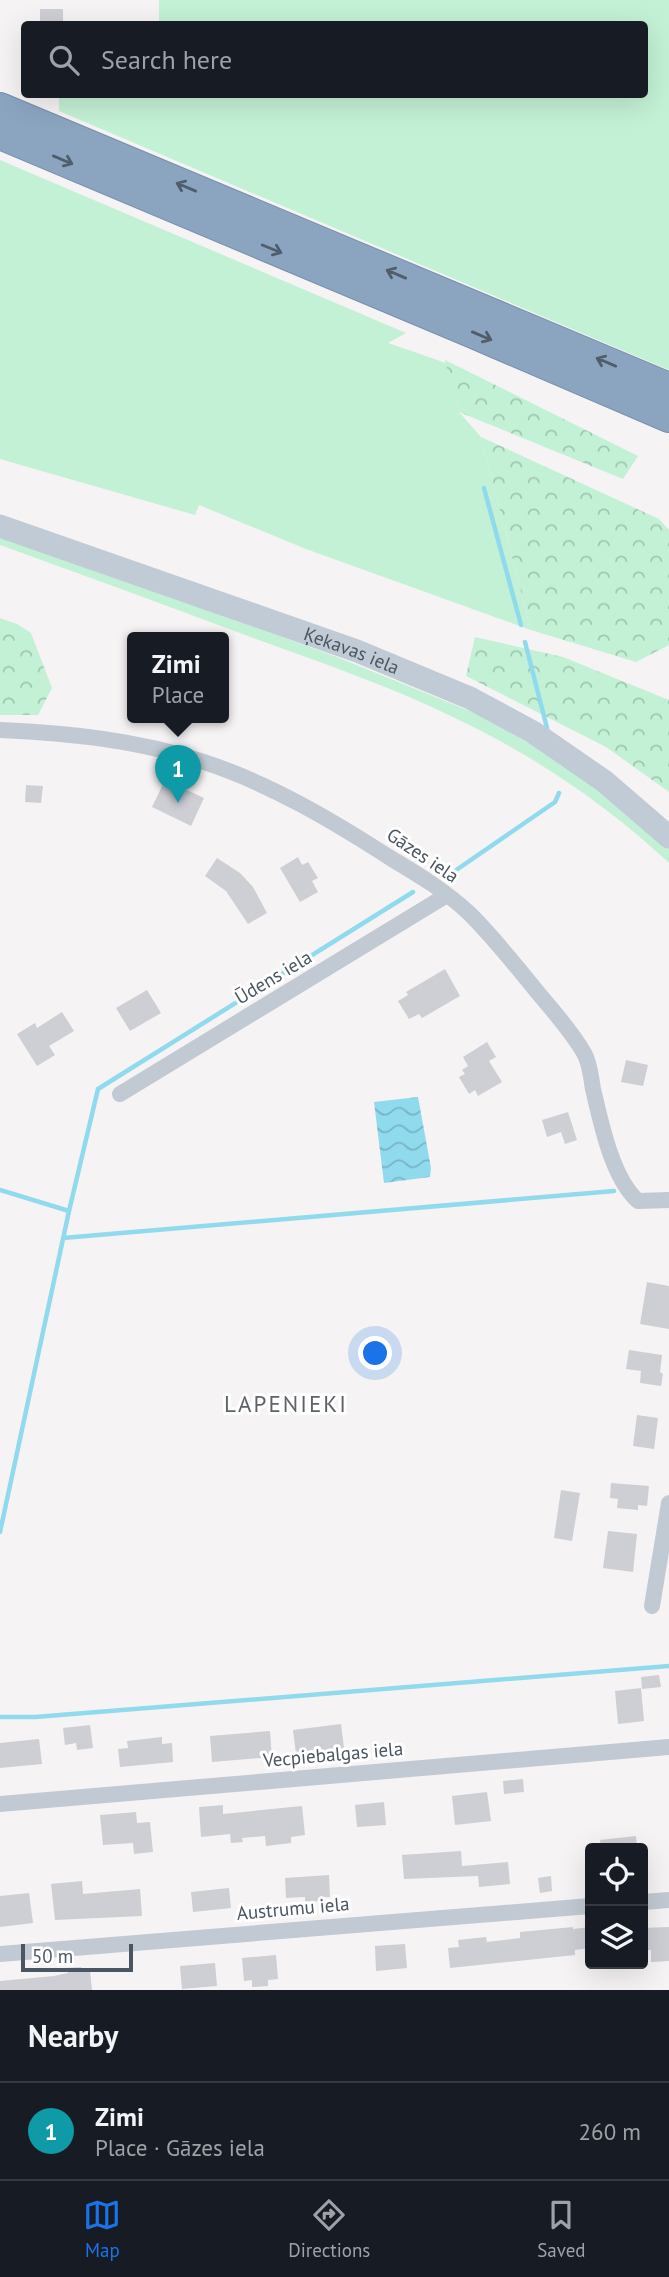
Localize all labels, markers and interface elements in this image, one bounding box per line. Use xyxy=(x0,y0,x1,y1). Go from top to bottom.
search box xyxy=(21,21,648,98)
icon: search xyxy=(45,41,83,79)
text: Search here xyxy=(101,43,232,76)
one-way arrow xyxy=(52,154,73,167)
one-way arrow xyxy=(176,179,197,192)
one-way arrow xyxy=(261,244,283,257)
one-way arrow xyxy=(386,267,408,280)
one-way arrow xyxy=(471,330,493,343)
one-way arrow xyxy=(596,355,617,368)
street label: Ķekavas iela xyxy=(301,621,403,679)
popup xyxy=(127,632,229,723)
text: Zimi xyxy=(152,647,201,680)
text: Place xyxy=(152,680,204,709)
pin: 1 xyxy=(155,745,201,803)
street label: Gāzes iela xyxy=(382,822,464,888)
street label: Ūdens iela xyxy=(230,945,316,1009)
your location xyxy=(358,1336,392,1370)
district label: LAPENIEKI xyxy=(224,1389,348,1418)
street label: Vecpiebalgas iela xyxy=(261,1736,404,1772)
map controls xyxy=(585,1843,648,1969)
button: locate xyxy=(585,1843,648,1906)
street label: Austrumu iela xyxy=(236,1891,350,1925)
button: layers xyxy=(585,1906,648,1969)
scale bar xyxy=(21,1941,133,1973)
text: 50 m xyxy=(32,1944,73,1968)
text: Nearby xyxy=(28,2016,118,2055)
text: Zimi xyxy=(95,2100,144,2133)
text: 1 xyxy=(44,2117,58,2146)
text: 260 m xyxy=(579,2117,641,2146)
text: Place · Gāzes iela xyxy=(95,2133,265,2162)
tab: Map xyxy=(83,2196,121,2262)
tab: Directions xyxy=(288,2196,370,2262)
tab: Saved xyxy=(537,2196,586,2262)

